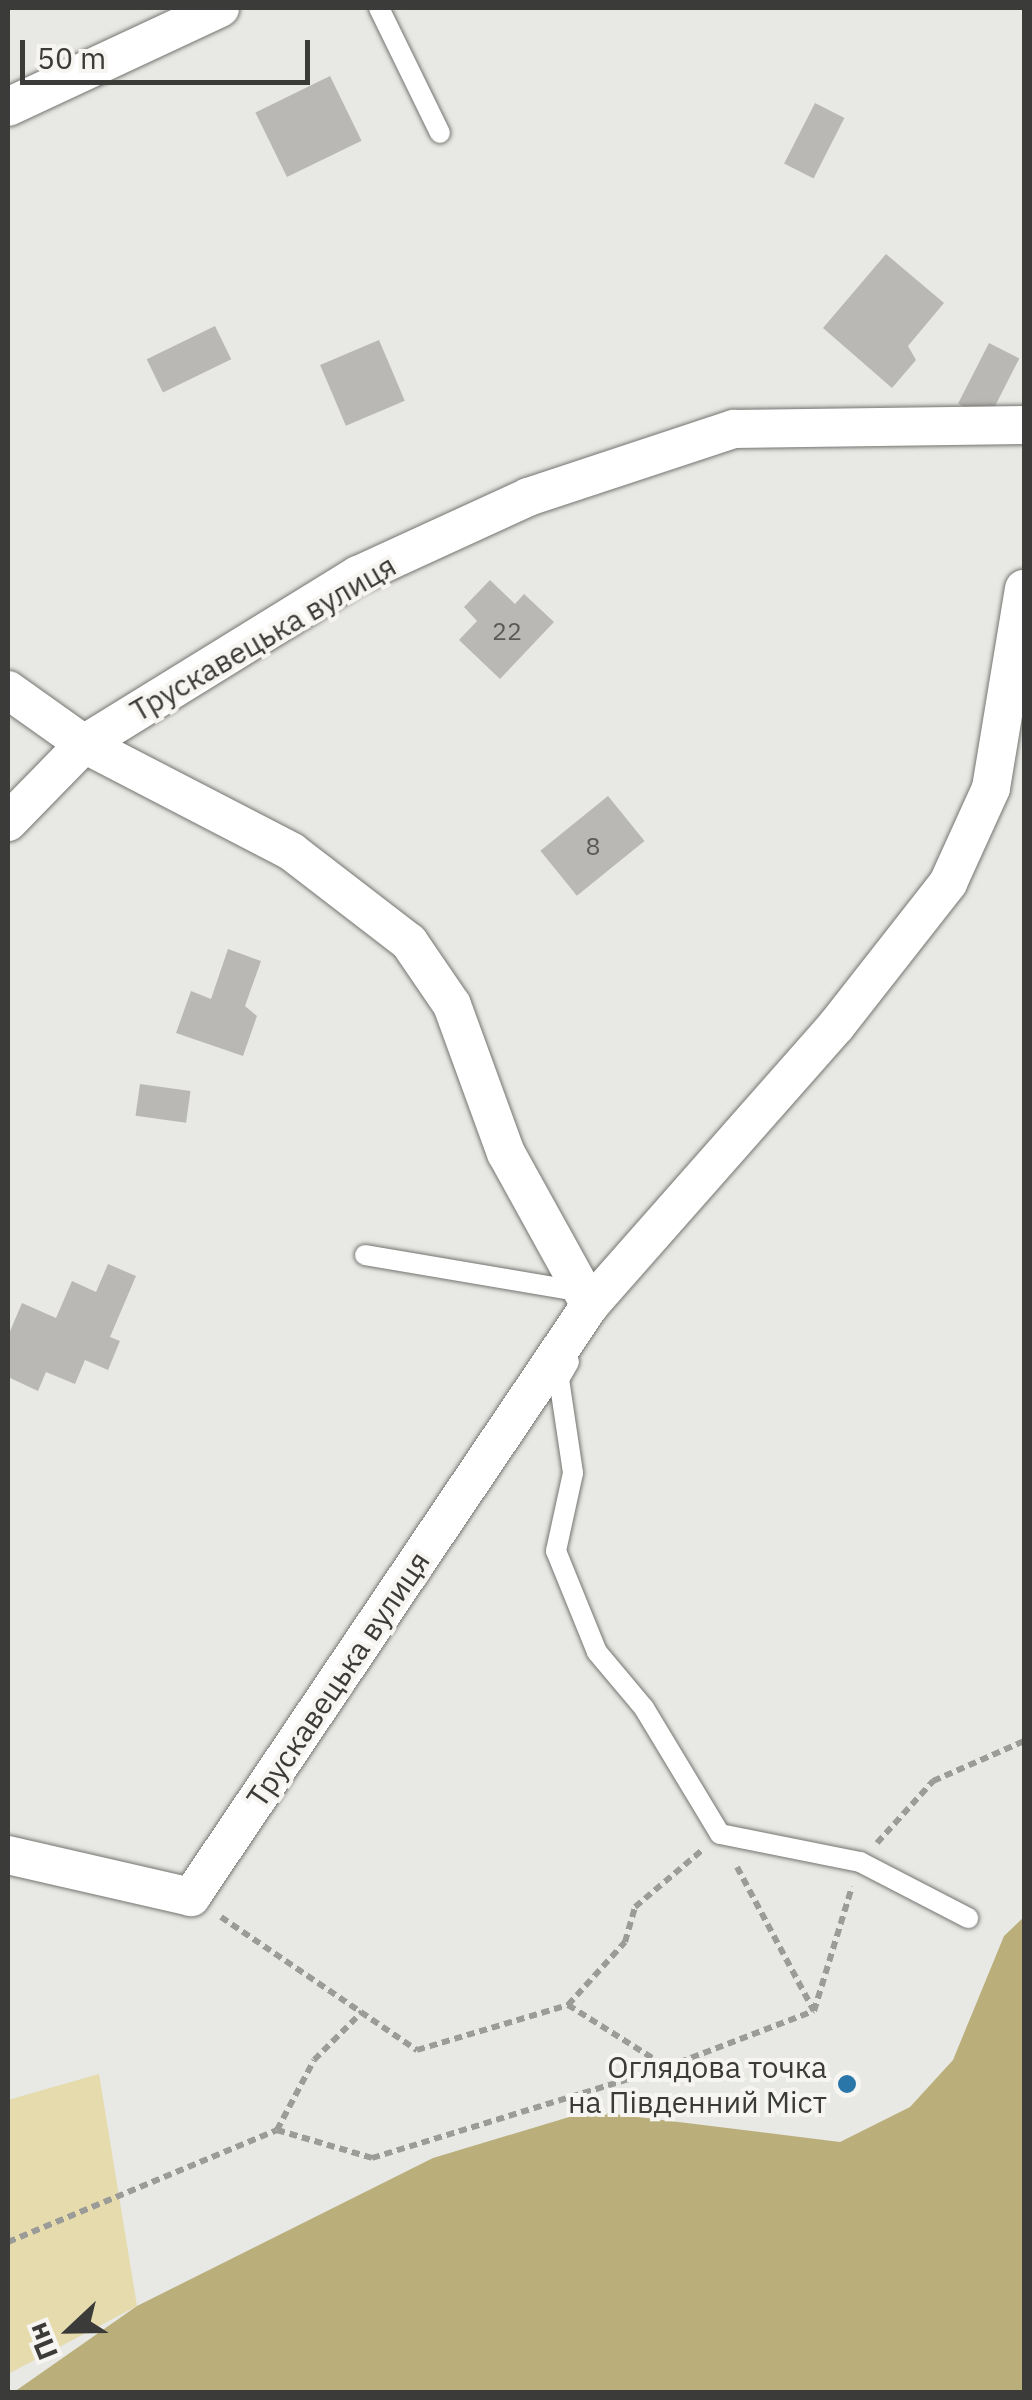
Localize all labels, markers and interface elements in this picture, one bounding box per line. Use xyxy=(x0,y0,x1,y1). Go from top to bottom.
scale bar xyxy=(25,20,315,82)
text: 50 m xyxy=(37,38,106,77)
street label: Трускавецька вулиця xyxy=(124,547,402,729)
house number: 22 xyxy=(492,616,522,646)
house number: 8 xyxy=(586,831,600,861)
street label: Трускавецька вулиця xyxy=(239,1544,437,1814)
place label: Оглядова точка на Південний Міст xyxy=(568,2049,827,2120)
marker: Оглядова точка на Південний Міст xyxy=(836,2073,858,2095)
north arrow xyxy=(20,2280,120,2380)
text: Пн xyxy=(18,2317,66,2366)

